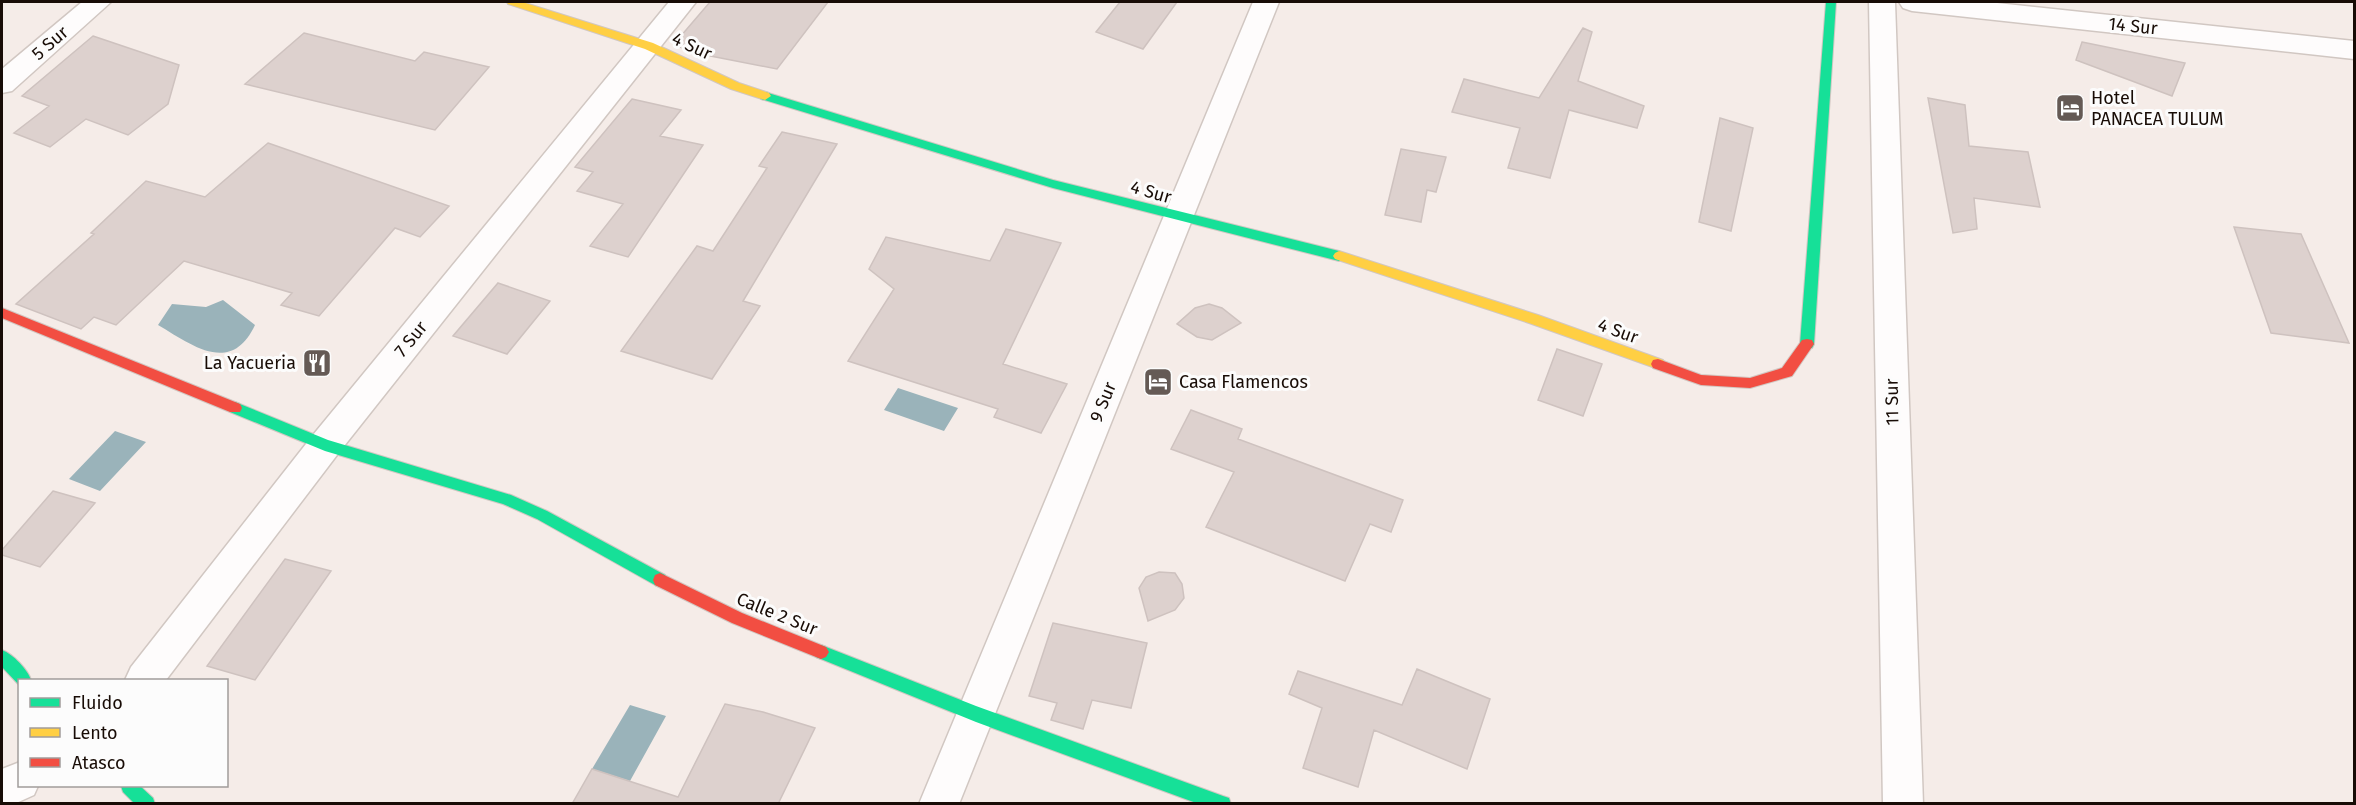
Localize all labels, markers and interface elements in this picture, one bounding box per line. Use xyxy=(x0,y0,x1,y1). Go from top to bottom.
street label: 14 Sur xyxy=(2107,12,2159,40)
street label: 5 Sur xyxy=(27,21,73,65)
street label: 4 Sur xyxy=(669,27,716,65)
place label: Hotel PANACEA TULUM xyxy=(2091,87,2224,130)
hotel icon: Hotel PANACEA TULUM xyxy=(2054,92,2086,124)
street label: 4 Sur xyxy=(1128,176,1174,208)
street label: 4 Sur xyxy=(1595,314,1641,348)
street label: 7 Sur xyxy=(390,316,432,361)
restaurant icon: La Yacueria xyxy=(301,347,333,379)
place label: La Yacueria xyxy=(204,352,296,374)
hotel icon: Casa Flamencos xyxy=(1142,366,1174,398)
place label: Casa Flamencos xyxy=(1179,371,1308,393)
street label: 11 Sur xyxy=(1881,378,1903,426)
street label: 9 Sur xyxy=(1085,379,1121,425)
street label: Calle 2 Sur xyxy=(733,588,821,640)
legend xyxy=(18,679,228,787)
text: Fluido xyxy=(72,692,123,714)
text: Lento xyxy=(72,722,118,744)
text: Atasco xyxy=(72,752,125,774)

